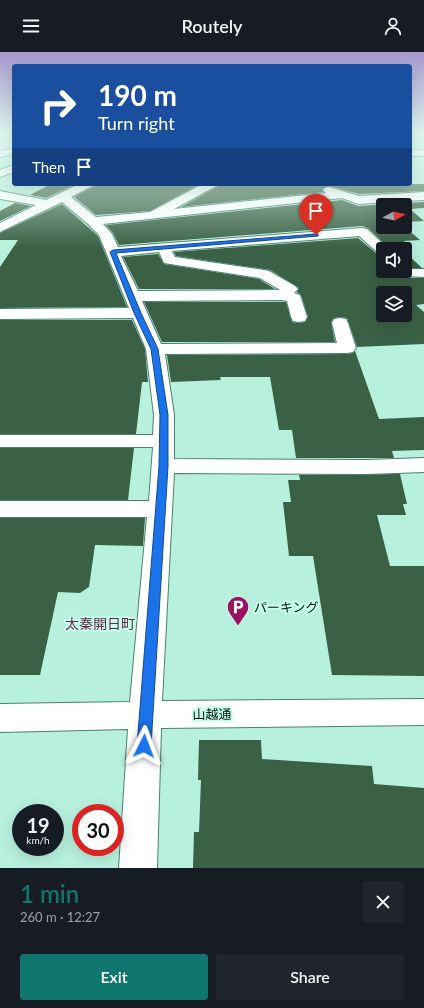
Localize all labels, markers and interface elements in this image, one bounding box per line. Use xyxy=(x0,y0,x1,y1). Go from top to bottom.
icon: menu xyxy=(20,15,42,37)
text: Routely xyxy=(181,15,243,37)
icon: person xyxy=(382,15,404,37)
text: 190 m xyxy=(98,78,177,112)
icon: right xyxy=(32,80,84,132)
text: Turn right xyxy=(98,112,175,134)
icon: arrive xyxy=(73,156,95,178)
text: Then xyxy=(32,158,65,176)
pin xyxy=(299,194,333,235)
north arrow xyxy=(376,198,412,234)
map controls xyxy=(376,198,412,322)
icon: arrive xyxy=(305,200,327,222)
button: sound xyxy=(376,242,412,278)
button: layers xyxy=(376,286,412,322)
parking icon: パーキング xyxy=(225,594,251,627)
place label: パーキング xyxy=(254,599,319,615)
district label: 太秦開日町 xyxy=(65,615,135,632)
street label: 山越通 xyxy=(192,706,232,722)
position arrow xyxy=(123,725,165,767)
speed limit sign: 30 xyxy=(72,804,124,856)
text: 19 xyxy=(26,813,50,837)
text: km/h xyxy=(26,834,50,846)
text: 1 min xyxy=(20,879,79,908)
button: close xyxy=(362,881,404,923)
text: 260 m · 12:27 xyxy=(20,909,100,925)
button: Exit xyxy=(20,954,208,1000)
button: Share xyxy=(216,954,404,1000)

